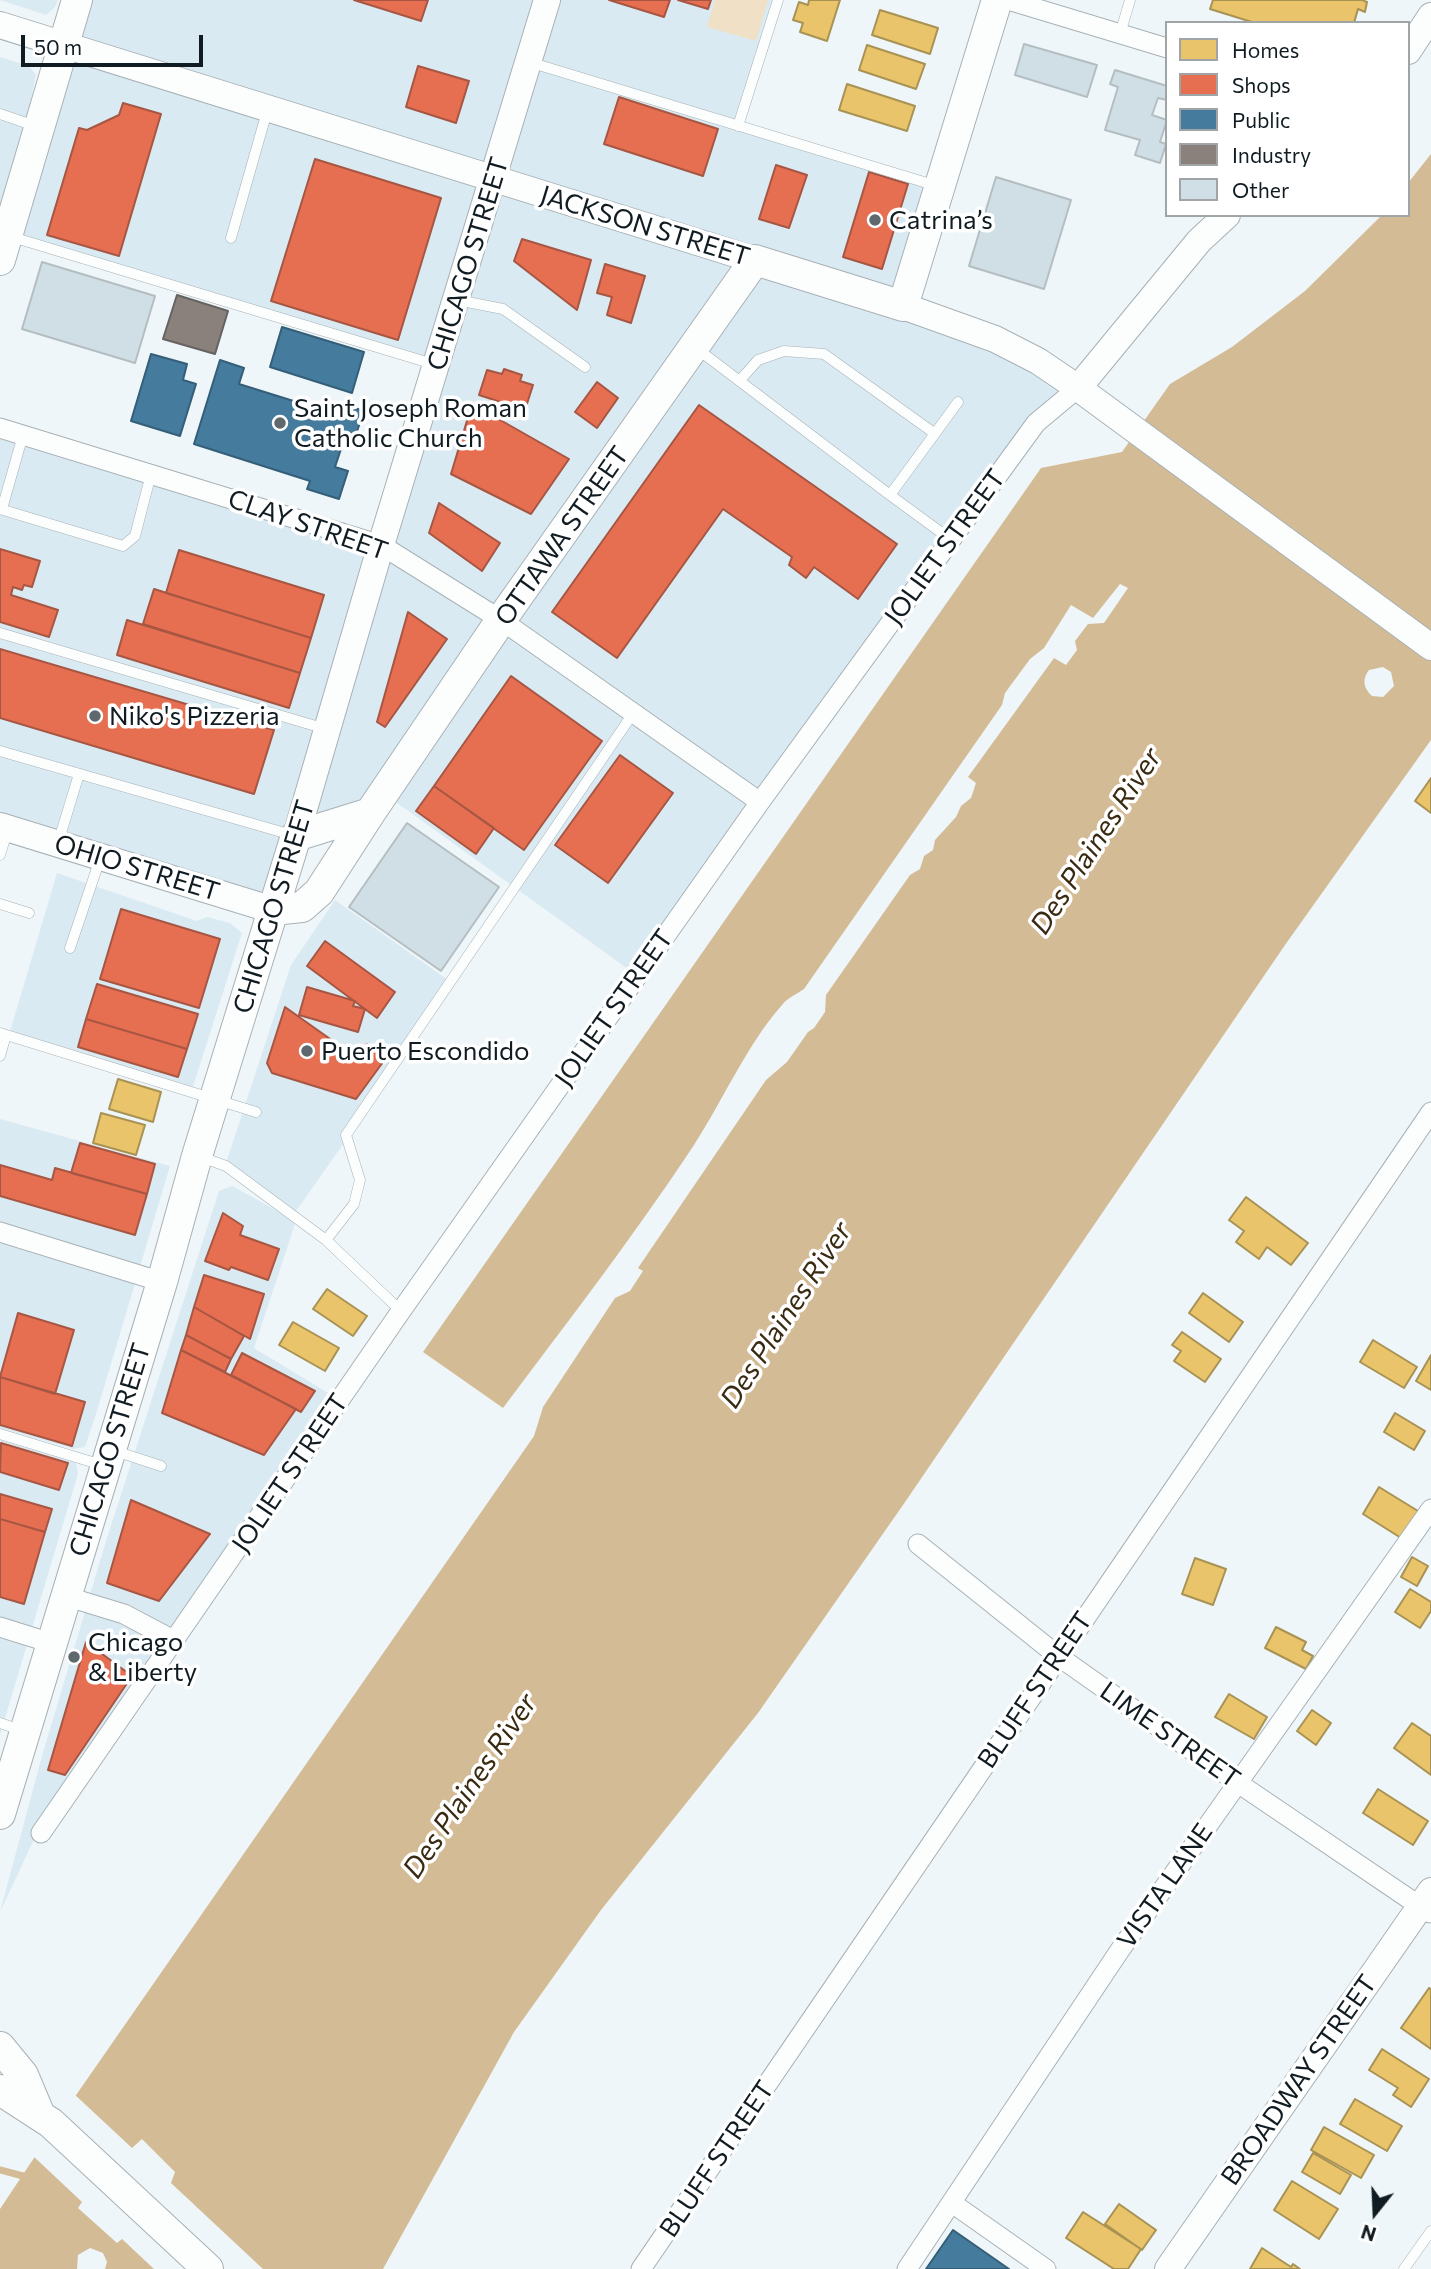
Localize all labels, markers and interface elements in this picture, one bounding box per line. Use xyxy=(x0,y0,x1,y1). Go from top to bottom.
scale bar xyxy=(24,21,206,65)
legend xyxy=(1165,21,1410,217)
text: 50 m xyxy=(34,34,82,59)
text: Homes xyxy=(1232,37,1299,62)
text: Shops xyxy=(1232,72,1291,97)
text: Public xyxy=(1232,107,1290,132)
text: Industry xyxy=(1232,142,1311,167)
street label: CHICAGO STREET xyxy=(421,154,515,374)
text: Other xyxy=(1232,177,1289,202)
street label: JACKSON STREET xyxy=(536,179,754,273)
place label: Catrina’s xyxy=(889,204,993,236)
marker: Catrina’s xyxy=(867,212,883,228)
place label: Saint Joseph Roman Catholic Church xyxy=(294,392,527,453)
marker: Saint Joseph Roman Catholic Church xyxy=(272,415,288,431)
street label: OTTAWA STREET xyxy=(489,440,635,632)
street label: JOLIET STREET xyxy=(878,463,1012,631)
street label: CLAY STREET xyxy=(224,483,392,567)
place label: Niko's Pizzeria xyxy=(109,700,280,732)
marker: Niko's Pizzeria xyxy=(87,708,103,724)
water label: Des Plaines River xyxy=(1023,742,1169,940)
street label: CHICAGO STREET xyxy=(227,797,321,1017)
street label: OHIO STREET xyxy=(51,828,223,908)
street label: JOLIET STREET xyxy=(548,923,680,1093)
place label: Puerto Escondido xyxy=(321,1035,530,1067)
marker: Puerto Escondido xyxy=(299,1043,315,1059)
water label: Des Plaines River xyxy=(713,1216,859,1414)
street label: CHICAGO STREET xyxy=(63,1340,157,1560)
street label: JOLIET STREET xyxy=(225,1388,355,1558)
street label: BLUFF STREET xyxy=(971,1606,1099,1774)
place label: Chicago & Liberty xyxy=(88,1626,197,1688)
marker: Chicago & Liberty xyxy=(66,1649,82,1665)
street label: LIME STREET xyxy=(1094,1675,1246,1795)
water label: Des Plaines River xyxy=(396,1688,544,1884)
street label: VISTA LANE xyxy=(1111,1818,1219,1954)
street label: BROADWAY STREET xyxy=(1215,1969,1383,2191)
street label: BLUFF STREET xyxy=(653,2075,781,2243)
north arrow xyxy=(1340,2178,1410,2248)
text: N xyxy=(1358,2220,1379,2247)

